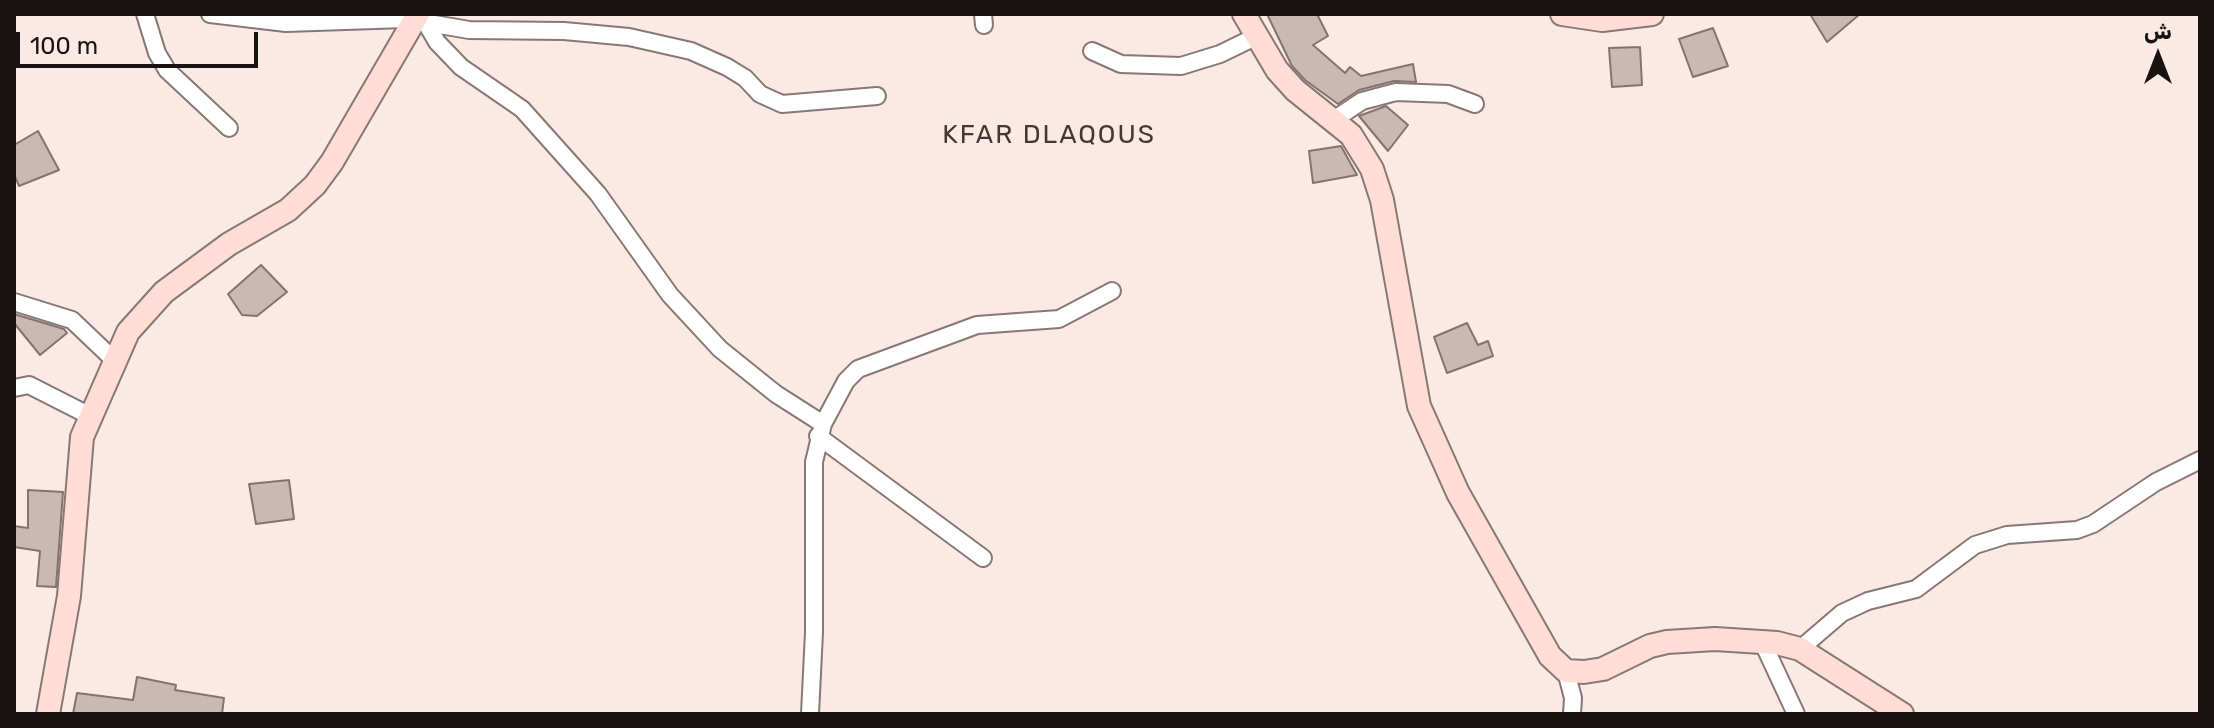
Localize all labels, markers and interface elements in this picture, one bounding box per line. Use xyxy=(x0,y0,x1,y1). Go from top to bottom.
scale bar xyxy=(20,16,262,66)
north arrow xyxy=(2118,16,2198,96)
text: ش xyxy=(2144,18,2172,45)
text: 100 m xyxy=(30,32,98,60)
district label: KFAR DLAQOUS xyxy=(942,119,1156,151)

